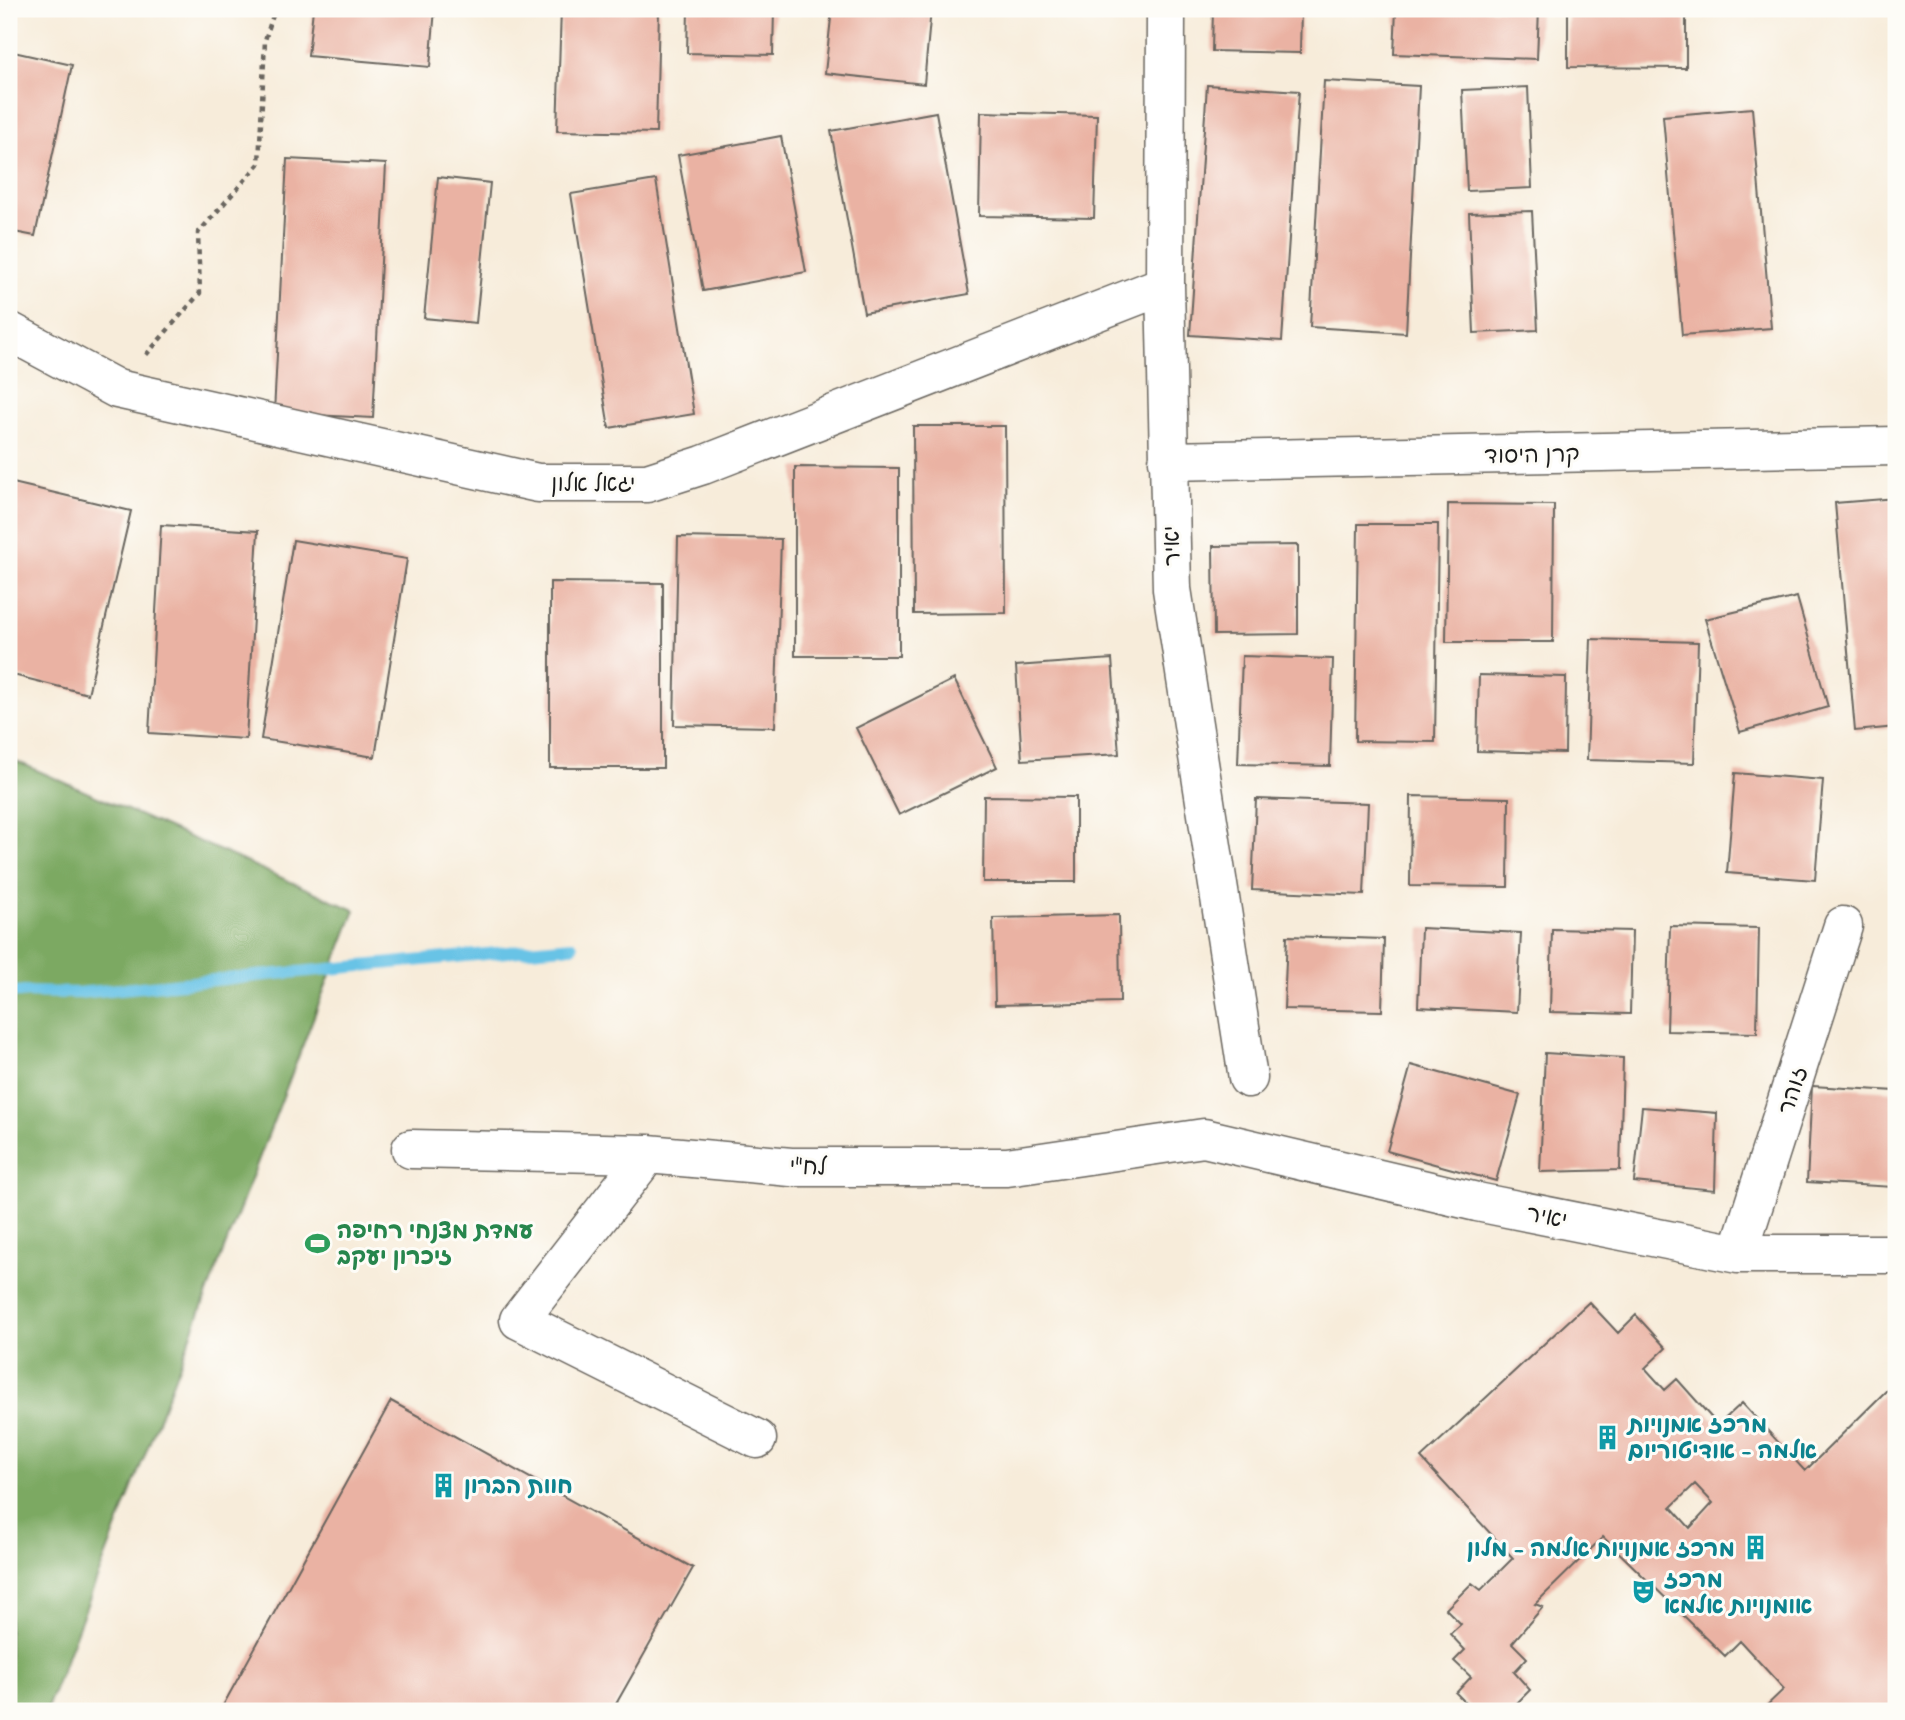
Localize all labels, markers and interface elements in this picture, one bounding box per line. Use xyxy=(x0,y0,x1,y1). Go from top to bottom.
street label: קרן היסוד xyxy=(1484,440,1580,472)
street label: יגאל אלון xyxy=(551,470,635,500)
street label: יאיר xyxy=(1157,525,1189,567)
street label: זוהר xyxy=(1772,1063,1816,1119)
street label: לח"י xyxy=(789,1153,828,1183)
street label: יאיר xyxy=(1524,1199,1570,1237)
place label: עמדת מצנחי רחיפה זיכרון יעקב xyxy=(337,1217,533,1273)
sports icon: עמדת מצנחי רחיפה זיכרון יעקב xyxy=(303,1229,331,1257)
place label: מרכז אמנויות אלמה - אודיטוריום xyxy=(1626,1411,1817,1467)
building icon: מרכז אמנויות אלמה - אודיטוריום xyxy=(1594,1423,1622,1451)
building icon: חוות הברון xyxy=(430,1471,458,1499)
place label: חוות הברון xyxy=(464,1472,573,1502)
building icon: מרכז אמנויות אלמה - מלון xyxy=(1741,1534,1769,1562)
place label: מרכז אמנויות אלמה - מלון xyxy=(1467,1535,1735,1565)
place label: מרכז אומנויות אלמא xyxy=(1664,1566,1813,1622)
theatre icon: מרכז אומנויות אלמא xyxy=(1630,1578,1658,1606)

